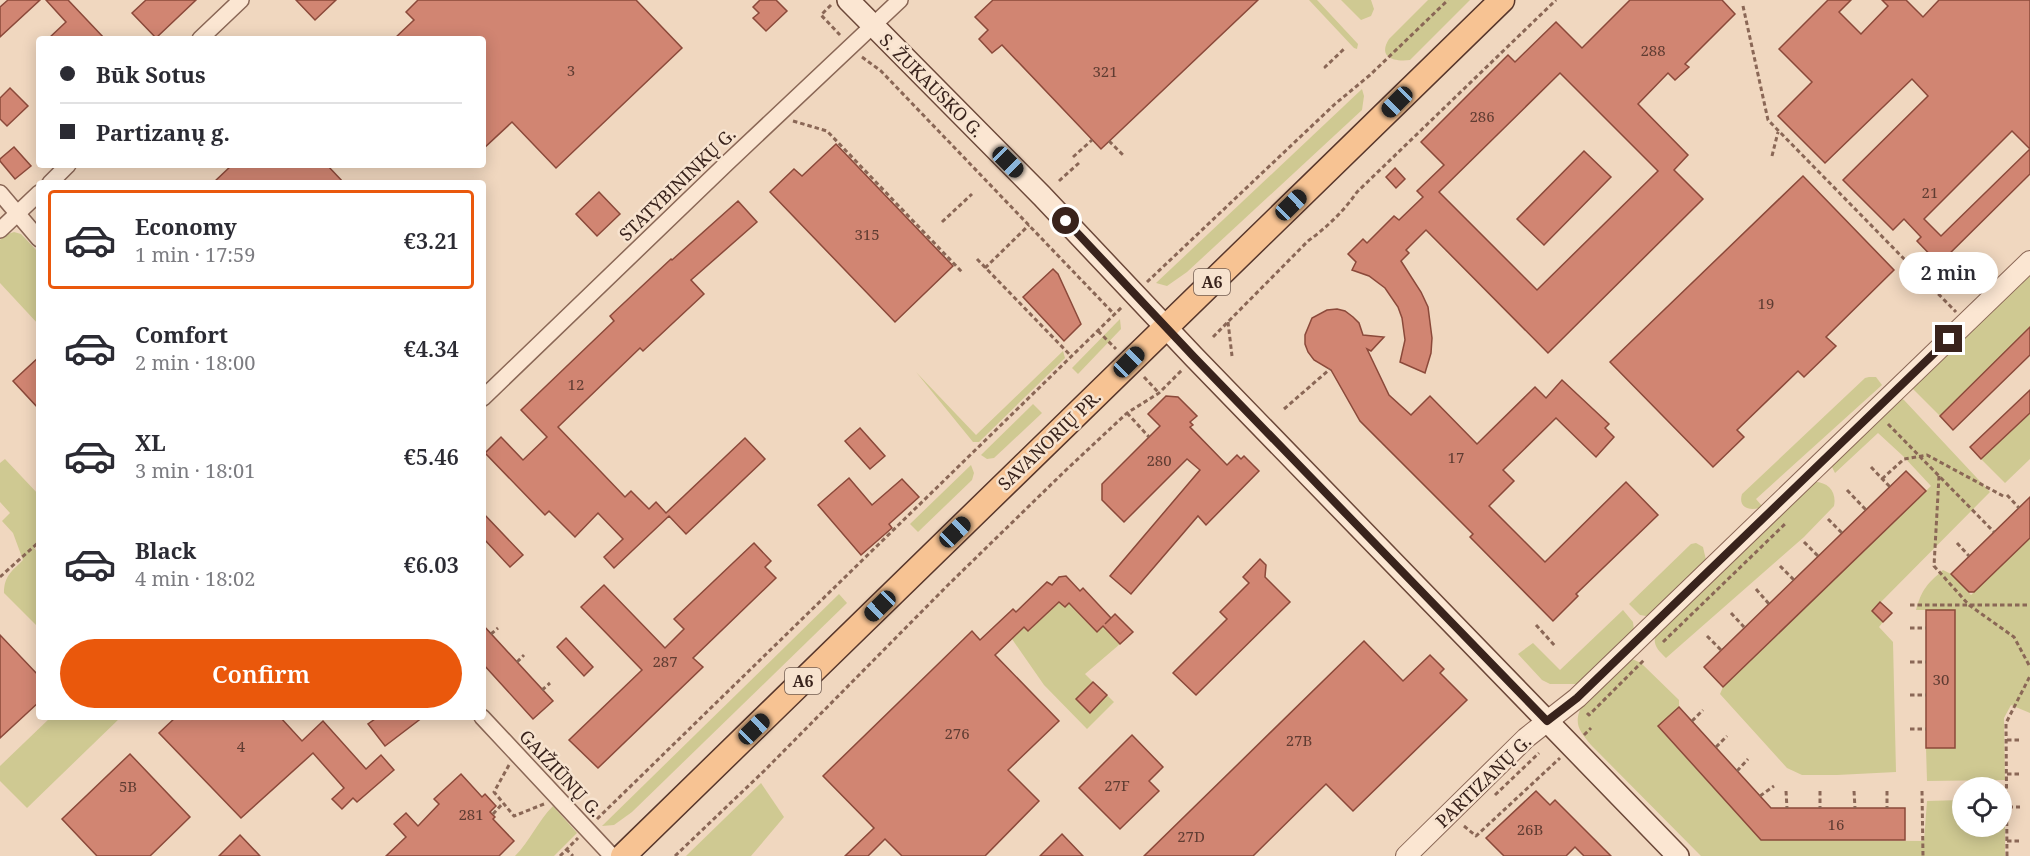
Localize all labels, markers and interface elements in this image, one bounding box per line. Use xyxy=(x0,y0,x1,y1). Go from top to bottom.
street label: S. ŽUKAUSKO G. xyxy=(875,28,989,142)
house number: 288 xyxy=(1640,40,1666,60)
text: Būk Sotus xyxy=(96,59,206,89)
house number: 3 xyxy=(567,60,575,80)
house number: 321 xyxy=(1092,61,1118,81)
car xyxy=(1378,83,1416,121)
house number: 286 xyxy=(1469,106,1495,126)
text: Partizanų g. xyxy=(96,117,230,147)
street label: STATYBININKŲ G. xyxy=(613,122,741,246)
car xyxy=(989,143,1027,181)
house number: 21 xyxy=(1922,182,1938,202)
car xyxy=(1272,186,1310,224)
route start xyxy=(1052,207,1079,234)
text: Economy xyxy=(135,211,237,241)
icon: car xyxy=(63,213,117,267)
house number: 315 xyxy=(854,224,880,244)
text: €3.21 xyxy=(403,225,459,255)
text: 1 min · 17:59 xyxy=(135,241,255,268)
callout: 2 min xyxy=(1900,252,1998,294)
text: 2 min xyxy=(1921,259,1976,286)
road number: A6 xyxy=(1194,269,1230,295)
house number: 19 xyxy=(1758,293,1774,313)
text: Comfort xyxy=(135,319,228,349)
icon: car xyxy=(63,321,117,375)
route end xyxy=(1935,325,1962,352)
text: €4.34 xyxy=(403,333,459,363)
car xyxy=(1110,343,1148,381)
text: 2 min · 18:00 xyxy=(135,349,255,376)
house number: 12 xyxy=(568,374,584,394)
street label: SAVANORIŲ PR. xyxy=(992,385,1106,495)
text: XL xyxy=(135,427,166,457)
icon: car xyxy=(63,429,117,483)
text: €5.46 xyxy=(403,441,459,471)
house number: 17 xyxy=(1448,447,1464,467)
house number: 280 xyxy=(1146,450,1172,470)
text: 3 min · 18:01 xyxy=(135,457,255,484)
car xyxy=(936,513,974,551)
text: Black xyxy=(135,535,196,565)
icon: car xyxy=(63,537,117,591)
text: €6.03 xyxy=(403,549,459,579)
text: 4 min · 18:02 xyxy=(135,565,255,592)
car xyxy=(861,587,899,625)
button: Confirm xyxy=(60,639,462,708)
house number: 287 xyxy=(652,651,678,671)
road number: A6 xyxy=(785,668,821,694)
house number: 30 xyxy=(1933,669,1949,689)
car xyxy=(735,710,773,748)
house number: 276 xyxy=(944,723,970,743)
street label: GAIŽIŪNŲ G. xyxy=(514,724,608,822)
street label: PARTIZANŲ G. xyxy=(1430,729,1536,833)
house number: 27B xyxy=(1286,730,1312,750)
house number: 4 xyxy=(237,736,246,756)
house number: 27F xyxy=(1104,775,1130,795)
house number: 5B xyxy=(119,776,137,796)
map controls xyxy=(1952,777,2012,837)
button: locate xyxy=(1952,777,2012,837)
house number: 281 xyxy=(458,804,484,824)
house number: 16 xyxy=(1828,814,1844,834)
house number: 26B xyxy=(1517,819,1543,839)
house number: 27D xyxy=(1177,826,1205,846)

